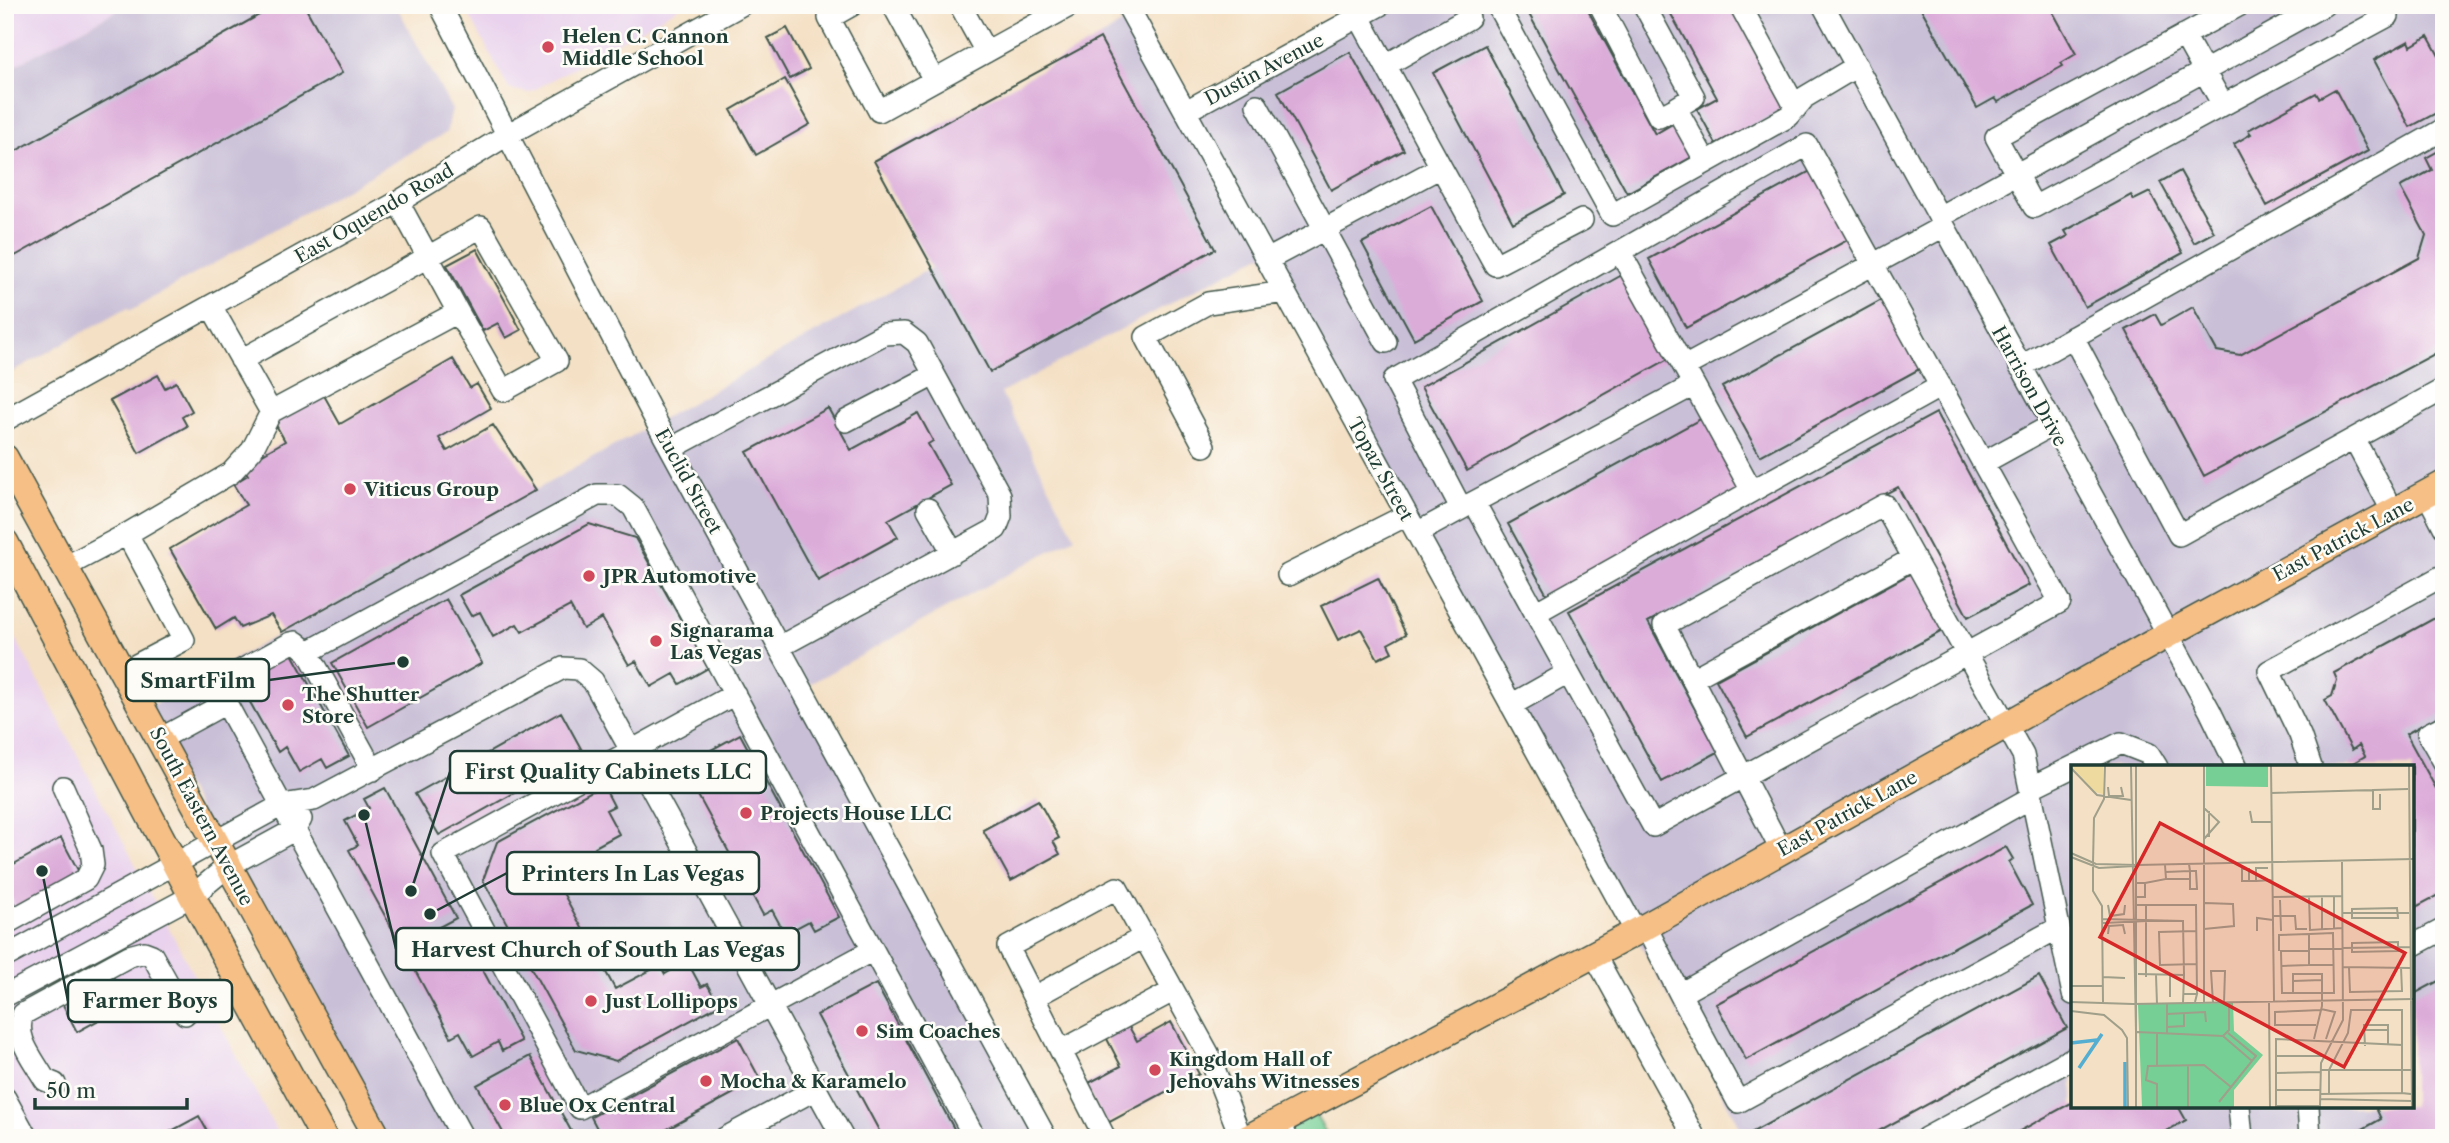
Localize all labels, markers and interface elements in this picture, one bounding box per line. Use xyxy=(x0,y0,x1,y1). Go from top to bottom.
place label: Helen C. Cannon Middle School xyxy=(562,25,729,70)
street label: Dustin Avenue xyxy=(1201,28,1328,110)
marker: Helen C. Cannon Middle School xyxy=(540,39,556,55)
street label: East Oquendo Road xyxy=(291,158,458,268)
street label: Harrison Drive xyxy=(1987,322,2072,451)
street label: Topaz Street xyxy=(1343,414,1419,525)
street label: Euclid Street xyxy=(650,425,727,538)
place label: Viticus Group xyxy=(363,478,499,501)
marker: Viticus Group xyxy=(342,481,358,497)
street label: East Patrick Lane xyxy=(2269,493,2418,586)
place label: JPR Automotive xyxy=(600,565,756,588)
marker: JPR Automotive xyxy=(581,568,597,584)
place label: Signarama Las Vegas xyxy=(670,619,775,664)
marker: Signarama Las Vegas xyxy=(648,633,664,649)
callout: SmartFilm xyxy=(126,659,269,701)
text: SmartFilm xyxy=(140,668,256,693)
place label: The Shutter Store xyxy=(302,683,420,728)
marker: The Shutter Store xyxy=(280,697,296,713)
street label: South Eastern Avenue xyxy=(145,723,258,909)
callout: First Quality Cabinets LLC xyxy=(450,751,766,793)
text: First Quality Cabinets LLC xyxy=(465,759,751,784)
street label: East Patrick Lane xyxy=(1773,765,1921,861)
inset map xyxy=(2071,765,2414,1108)
place label: Projects House LLC xyxy=(760,802,952,825)
marker: Projects House LLC xyxy=(738,805,754,821)
callout: Printers In Las Vegas xyxy=(507,852,759,894)
text: Printers In Las Vegas xyxy=(522,861,744,886)
callout: Harvest Church of South Las Vegas xyxy=(396,928,799,970)
text: Harvest Church of South Las Vegas xyxy=(411,937,785,962)
callout: Farmer Boys xyxy=(68,980,232,1022)
text: Farmer Boys xyxy=(82,988,218,1013)
place label: Just Lollipops xyxy=(602,990,738,1013)
marker: Just Lollipops xyxy=(583,993,599,1009)
place label: Sim Coaches xyxy=(876,1020,1001,1043)
marker: Sim Coaches xyxy=(854,1023,870,1039)
place label: Kingdom Hall of Jehovahs Witnesses xyxy=(1166,1048,1360,1093)
marker: Kingdom Hall of Jehovahs Witnesses xyxy=(1147,1062,1163,1078)
scale bar xyxy=(35,1066,187,1110)
place label: Mocha & Karamelo xyxy=(720,1070,906,1093)
marker: Mocha & Karamelo xyxy=(698,1073,714,1089)
text: 50 m xyxy=(46,1078,96,1103)
place label: Blue Ox Central xyxy=(519,1094,676,1117)
marker: Blue Ox Central xyxy=(497,1097,513,1113)

